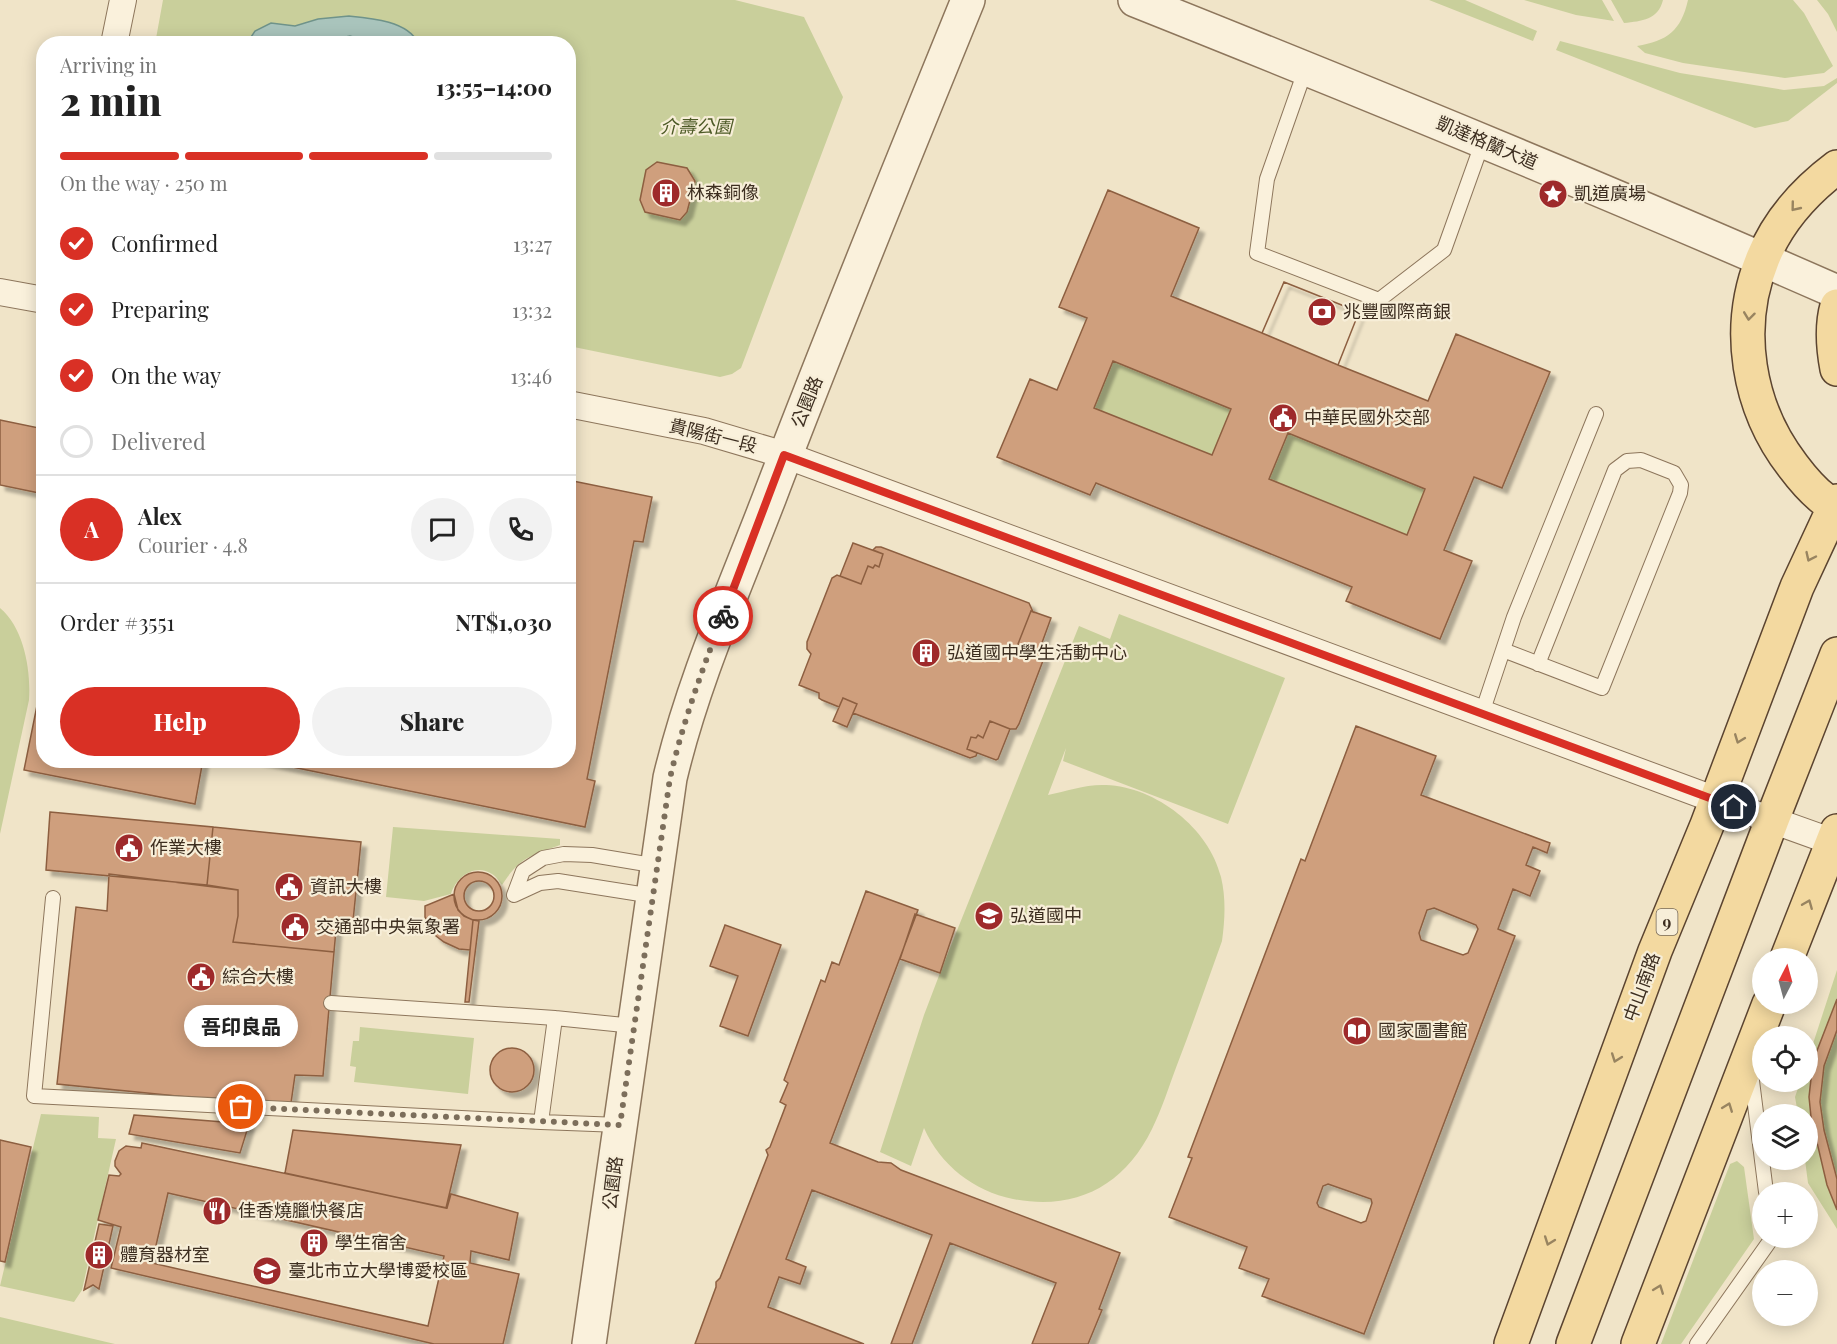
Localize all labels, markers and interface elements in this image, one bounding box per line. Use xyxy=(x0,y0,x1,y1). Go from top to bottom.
text: Arriving in xyxy=(60,51,157,78)
text: 13:55–14:00 xyxy=(436,72,552,102)
text: 2 min xyxy=(60,74,162,126)
street label: 凱達格蘭大道 xyxy=(1433,110,1542,174)
park label: 介壽公園 xyxy=(660,114,735,138)
text: On the way · 250 m xyxy=(60,169,227,196)
building icon: 林森銅像 xyxy=(650,177,682,209)
place icon: 凱道廣場 xyxy=(1537,178,1569,210)
place label: 林森銅像 xyxy=(687,180,759,204)
place label: 凱道廣場 xyxy=(1574,181,1646,205)
one-way arrow xyxy=(1791,200,1802,211)
icon: check xyxy=(60,227,93,260)
text: Confirmed xyxy=(111,228,218,258)
text: 13:27 xyxy=(513,230,552,257)
icon: check xyxy=(60,293,93,326)
text: Preparing xyxy=(111,294,209,324)
text: 13:32 xyxy=(512,296,552,323)
bank icon: 兆豐國際商銀 xyxy=(1306,296,1338,328)
place label: 兆豐國際商銀 xyxy=(1343,299,1451,323)
one-way arrow xyxy=(1743,311,1756,320)
icon: check xyxy=(60,359,93,392)
text: On the way xyxy=(111,360,221,390)
text: 13:46 xyxy=(510,362,552,389)
street label: 公園路 xyxy=(785,372,827,431)
public building icon: 中華民國外交部 xyxy=(1267,402,1299,434)
place label: 中華民國外交部 xyxy=(1304,405,1430,429)
street label: 貴陽街一段 xyxy=(667,412,760,458)
text: Delivered xyxy=(111,426,206,456)
button: chat xyxy=(411,498,474,561)
button: phone xyxy=(489,498,552,561)
text: Alex xyxy=(138,501,182,531)
text: A xyxy=(84,514,99,544)
text: Courier · 4.8 xyxy=(138,531,248,558)
one-way arrow xyxy=(1806,551,1818,562)
courier xyxy=(693,586,753,646)
icon: bike xyxy=(707,600,740,633)
text: Order #3551 xyxy=(60,607,175,637)
text: NT$1,030 xyxy=(455,607,552,637)
building icon: 弘道國中學生活動中心 xyxy=(910,637,942,669)
place label: 弘道國中學生活動中心 xyxy=(947,640,1127,664)
button: Help xyxy=(60,687,300,756)
button: Share xyxy=(312,687,552,756)
one-way arrow xyxy=(1734,732,1746,743)
pin xyxy=(1708,781,1759,832)
icon: home xyxy=(1717,790,1750,823)
public building icon: 作業大樓 xyxy=(113,832,145,864)
place label: 作業大樓 xyxy=(150,835,222,859)
public building icon: 資訊大樓 xyxy=(273,871,305,903)
place label: 資訊大樓 xyxy=(310,874,382,898)
one-way arrow xyxy=(1801,899,1813,910)
school or university icon: 弘道國中 xyxy=(973,900,1005,932)
place label: 弘道國中 xyxy=(1010,903,1082,927)
road number: 9 xyxy=(1656,909,1678,935)
public building icon: 交通部中央氣象署 xyxy=(279,911,311,943)
place label: 交通部中央氣象署 xyxy=(316,914,460,938)
north arrow xyxy=(1752,948,1818,1014)
map controls xyxy=(1752,948,1818,1326)
street label: 中山南路 xyxy=(1617,949,1665,1025)
public building icon: 綜合大樓 xyxy=(185,961,217,993)
place label: 綜合大樓 xyxy=(222,964,294,988)
callout: 吾印良品 xyxy=(184,1005,298,1047)
text: 吾印良品 xyxy=(201,1012,281,1039)
library icon: 國家圖書館 xyxy=(1341,1015,1373,1047)
place label: 國家圖書館 xyxy=(1378,1018,1468,1042)
button: locate xyxy=(1752,1026,1818,1092)
one-way arrow xyxy=(1611,1052,1623,1063)
pin xyxy=(215,1081,266,1132)
icon: bag xyxy=(224,1090,257,1123)
one-way arrow xyxy=(1721,1102,1733,1113)
button: layers xyxy=(1752,1104,1818,1170)
street label: 公園路 xyxy=(597,1155,627,1211)
button: + xyxy=(1752,1182,1818,1248)
restaurant icon: 佳香燒臘快餐店 xyxy=(201,1195,233,1227)
place label: 佳香燒臘快餐店 xyxy=(238,1198,364,1222)
building icon: 學生宿舍 xyxy=(298,1227,330,1259)
place label: 學生宿舍 xyxy=(335,1230,407,1254)
one-way arrow xyxy=(1543,1235,1556,1246)
building icon: 體育器材室 xyxy=(83,1239,115,1271)
place label: 體育器材室 xyxy=(120,1242,210,1266)
school or university icon: 臺北市立大學博愛校區 xyxy=(251,1255,283,1287)
place label: 臺北市立大學博愛校區 xyxy=(288,1258,468,1282)
button: − xyxy=(1752,1260,1818,1326)
one-way arrow xyxy=(1652,1284,1664,1295)

